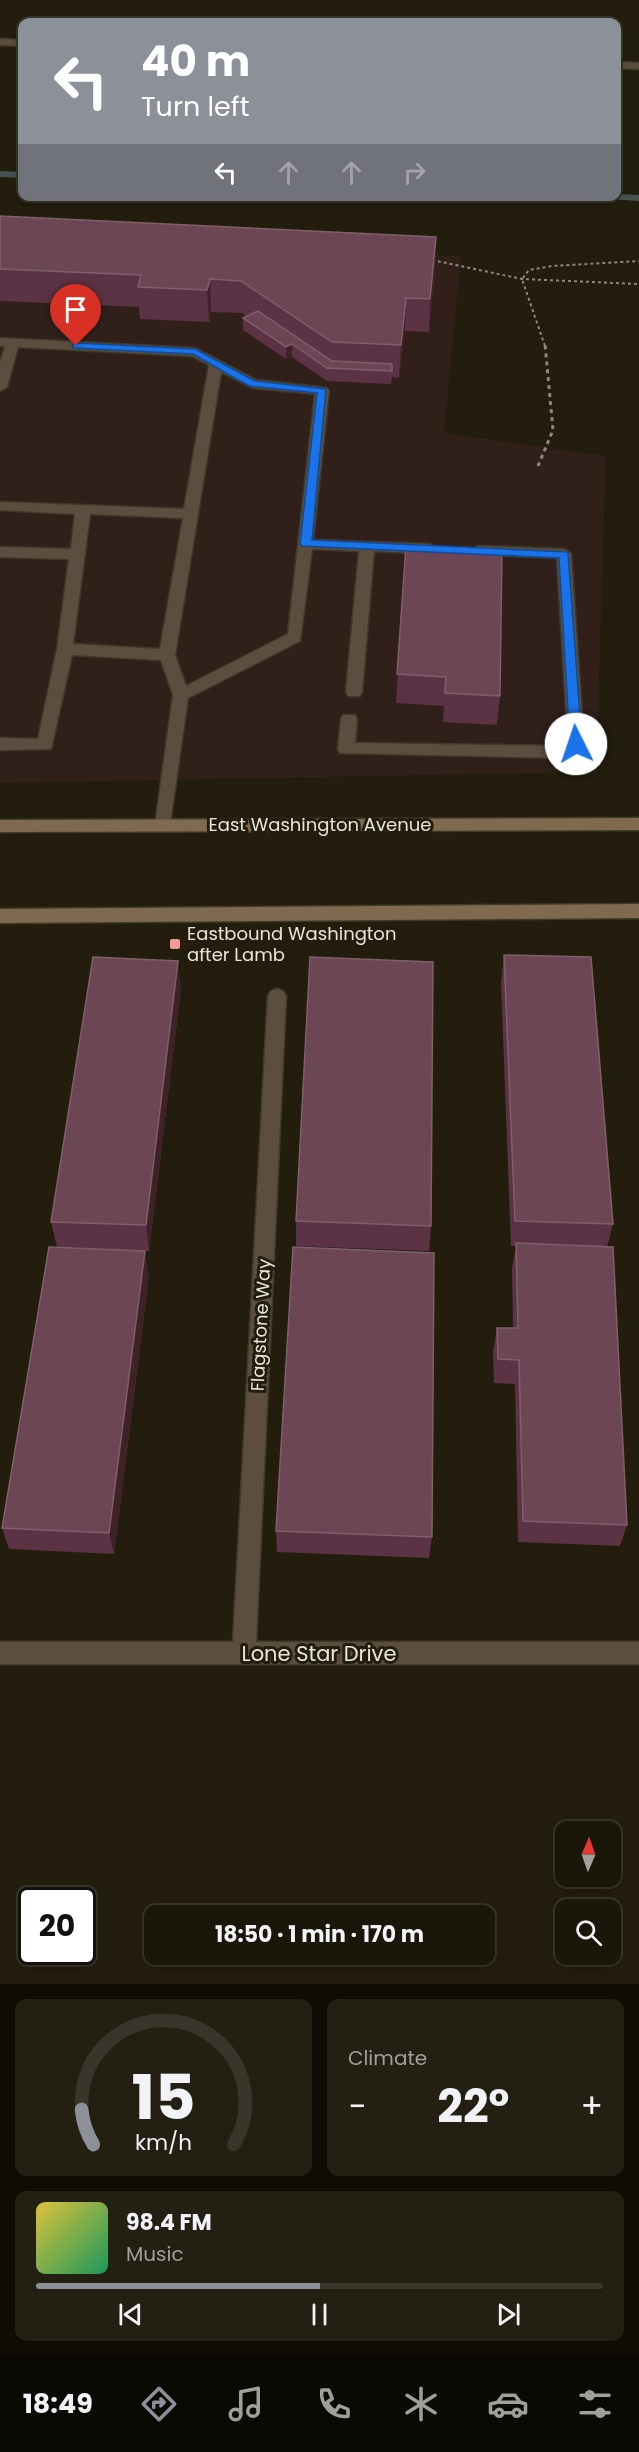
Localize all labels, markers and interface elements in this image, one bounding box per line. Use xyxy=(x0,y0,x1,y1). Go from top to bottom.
text: 40 m xyxy=(141,32,250,91)
icon: left xyxy=(42,42,120,120)
text: Turn left xyxy=(141,88,250,125)
icon: left xyxy=(209,156,242,189)
icon: ahead xyxy=(272,156,305,189)
icon: ahead xyxy=(335,156,368,189)
icon: right xyxy=(398,156,431,189)
pin xyxy=(50,284,101,346)
icon: arrive xyxy=(59,293,92,326)
position arrow xyxy=(544,712,608,776)
street label: East Washington Avenue xyxy=(209,812,431,837)
place label: Eastbound Washington after Lamb xyxy=(187,921,396,967)
marker: Eastbound Washington after Lamb xyxy=(168,937,182,951)
street label: Flagstone Way xyxy=(245,1258,276,1392)
street label: Lone Star Drive xyxy=(242,1639,396,1668)
north arrow xyxy=(555,1821,621,1887)
map controls xyxy=(555,1821,621,1965)
speed limit sign: 20 xyxy=(18,1887,96,1965)
button: search xyxy=(555,1899,621,1965)
text: 18:50 · 1 min · 170 m xyxy=(215,1919,424,1950)
text: Climate xyxy=(348,2044,427,2072)
text: 15 xyxy=(131,2053,196,2141)
text: 22° xyxy=(437,2075,509,2138)
text: − xyxy=(348,2083,366,2130)
text: + xyxy=(580,2083,603,2130)
text: km/h xyxy=(135,2127,192,2158)
text: 98.4 FM xyxy=(126,2207,212,2238)
text: Music xyxy=(126,2240,184,2268)
icon: previous xyxy=(114,2298,147,2331)
icon: pause xyxy=(303,2298,336,2331)
icon: next xyxy=(492,2298,525,2331)
icon: directions xyxy=(138,2383,180,2425)
icon: music xyxy=(225,2383,267,2425)
icon: phone xyxy=(313,2383,355,2425)
icon: climate xyxy=(400,2383,442,2425)
icon: car xyxy=(487,2383,529,2425)
icon: filters xyxy=(574,2383,616,2425)
text: 18:49 xyxy=(23,2385,93,2422)

